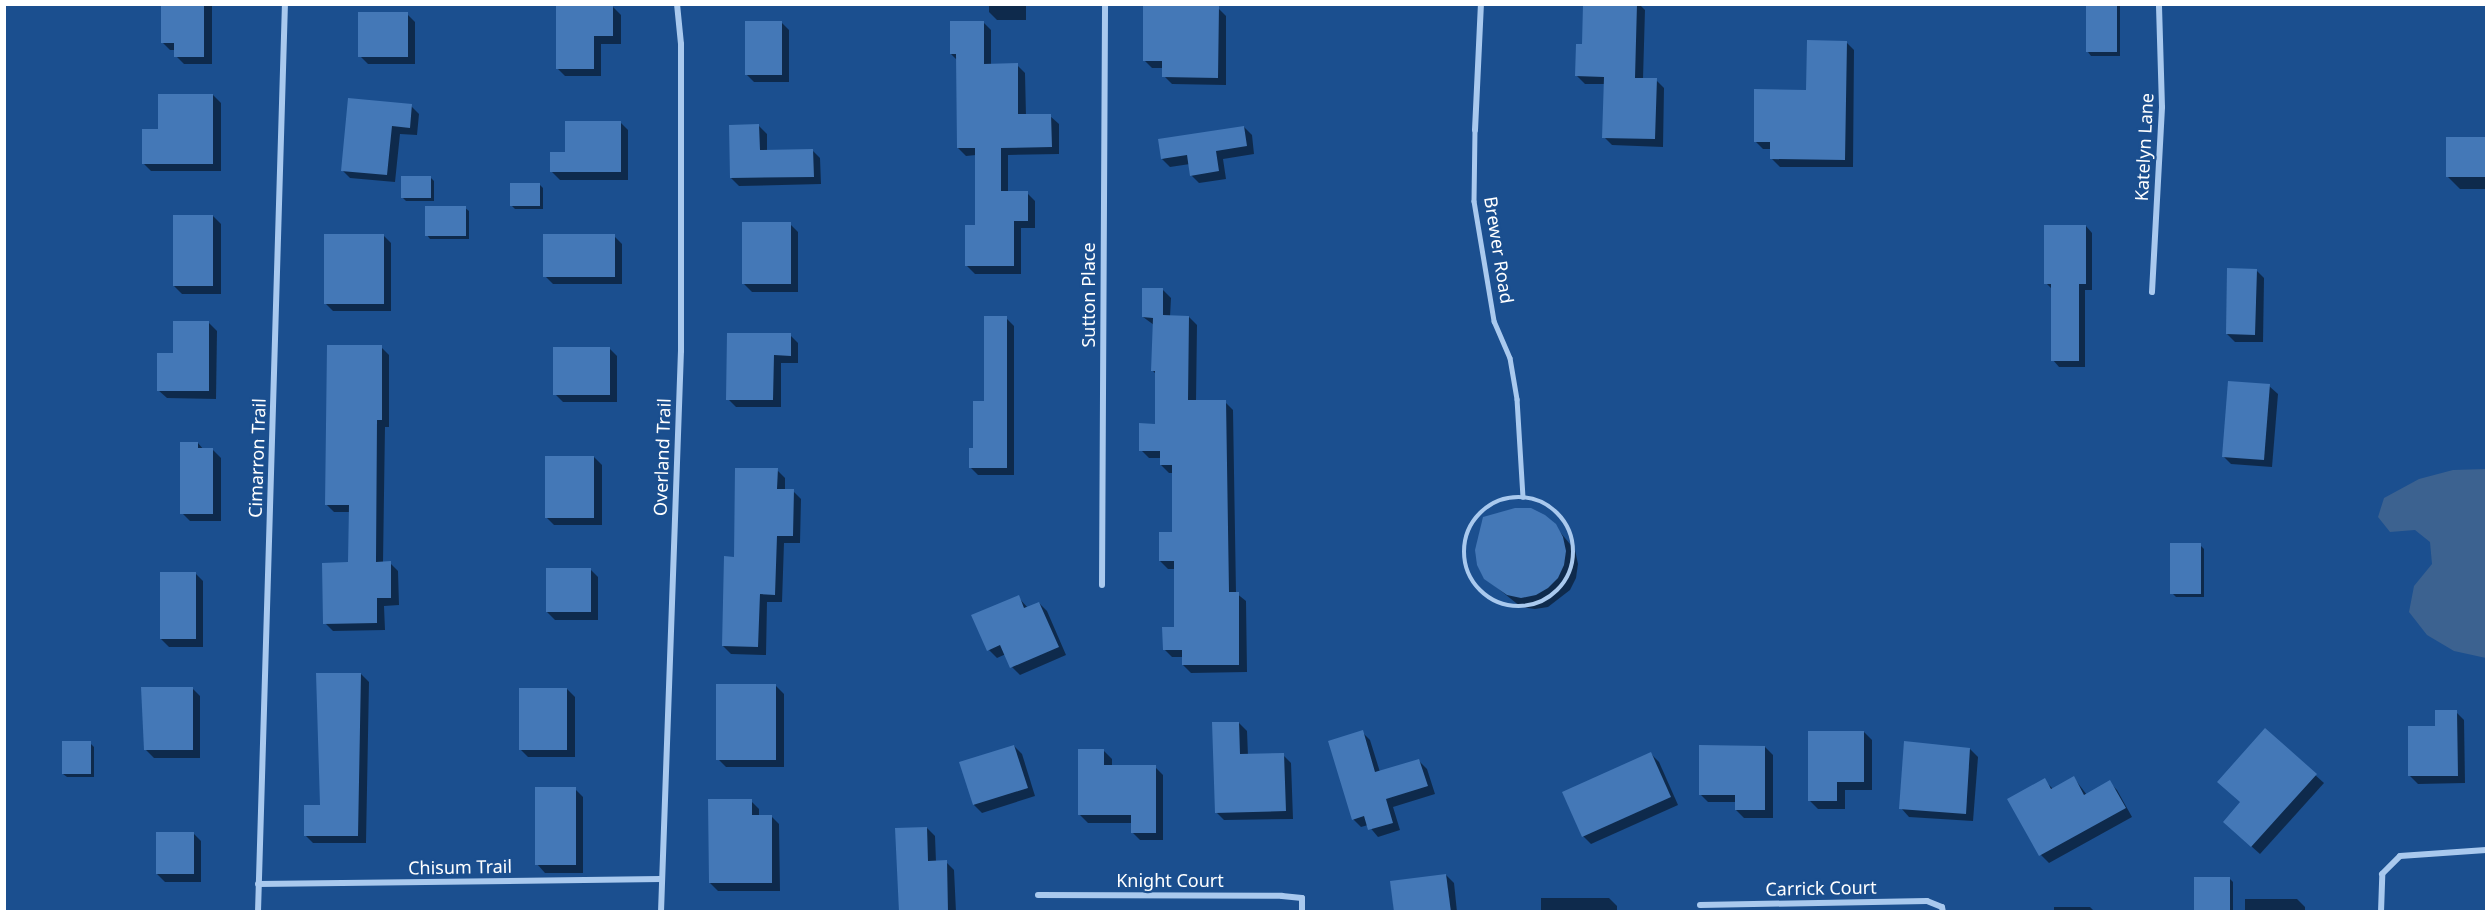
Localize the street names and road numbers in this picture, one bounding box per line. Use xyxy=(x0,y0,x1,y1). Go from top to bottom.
street label: Katelyn Lane xyxy=(2130,92,2158,202)
street label: Brewer Road xyxy=(1480,195,1518,305)
street label: Sutton Place xyxy=(1077,242,1099,348)
street label: Cimarron Trail xyxy=(244,398,270,518)
street label: Overland Trail xyxy=(649,398,675,516)
street label: Chisum Trail xyxy=(408,855,512,879)
street label: Knight Court xyxy=(1116,869,1224,891)
street label: Carrick Court xyxy=(1765,876,1877,900)

